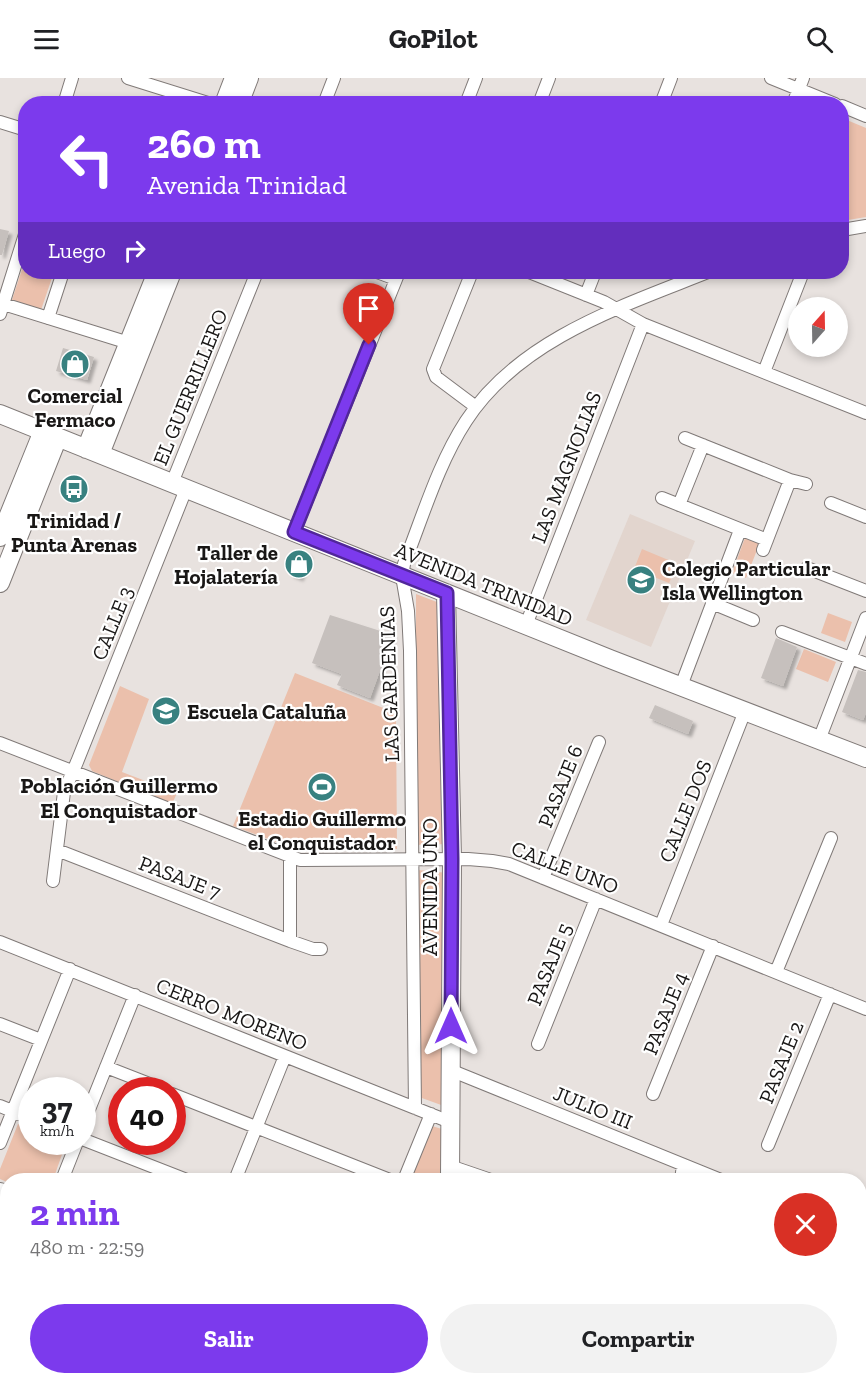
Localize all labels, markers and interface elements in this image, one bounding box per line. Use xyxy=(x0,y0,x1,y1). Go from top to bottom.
icon: menu xyxy=(30,23,63,56)
text: GoPilot xyxy=(389,23,477,55)
icon: search xyxy=(803,23,836,56)
text: 260 m xyxy=(147,118,261,169)
icon: left xyxy=(48,120,126,198)
text: Avenida Trinidad xyxy=(147,169,347,201)
icon: right xyxy=(118,234,151,267)
text: Luego xyxy=(48,237,106,264)
pin xyxy=(343,283,394,345)
icon: arrive xyxy=(352,292,385,325)
north arrow xyxy=(788,297,848,357)
map controls xyxy=(788,297,848,357)
street label: EL GUERRILLERO xyxy=(147,305,233,469)
shop icon: Comercial Fermaco xyxy=(59,348,91,380)
place label: Comercial Fermaco xyxy=(27,383,123,432)
street label: LAS MAGNOLIAS xyxy=(526,388,606,546)
bus stop icon: Trinidad / Punta Arenas xyxy=(58,473,90,505)
place label: Trinidad / Punta Arenas xyxy=(11,508,137,557)
street label: AVENIDA TRINIDAD xyxy=(391,537,577,631)
place label: Taller de Hojalatería xyxy=(174,540,278,589)
shop icon: Taller de Hojalatería xyxy=(283,548,315,580)
place label: Colegio Particular Isla Wellington xyxy=(662,556,831,605)
school or university icon: Colegio Particular Isla Wellington xyxy=(625,564,657,596)
street label: CALLE 3 xyxy=(86,582,138,664)
street label: LAS GARDENIAS xyxy=(374,606,404,762)
school or university icon: Escuela Cataluña xyxy=(150,695,182,727)
place label: Escuela Cataluña xyxy=(187,699,347,724)
street label: PASAJE 6 xyxy=(532,741,588,831)
street label: CALLE DOS xyxy=(653,756,717,866)
sports icon: Estadio Guillermo el Conquistador xyxy=(306,771,338,803)
district label: Población Guillermo El Conquistador xyxy=(20,772,218,824)
place label: Estadio Guillermo el Conquistador xyxy=(238,806,406,855)
street label: AVENIDA UNO xyxy=(417,818,442,956)
street label: CALLE UNO xyxy=(508,835,622,899)
street label: PASAJE 7 xyxy=(136,850,225,904)
street label: PASAJE 5 xyxy=(521,919,577,1009)
street label: PASAJE 4 xyxy=(637,968,693,1058)
street label: CERRO MORENO xyxy=(153,972,311,1056)
position arrow xyxy=(419,994,483,1058)
street label: PASAJE 2 xyxy=(753,1017,809,1107)
speed limit sign: 40 xyxy=(108,1077,186,1155)
street label: JULIO III xyxy=(550,1080,636,1134)
text: 37 xyxy=(42,1091,72,1127)
text: km/h xyxy=(40,1122,74,1140)
text: 2 min xyxy=(30,1191,120,1234)
button: close xyxy=(774,1193,837,1256)
text: 480 m · 22:59 xyxy=(30,1235,144,1259)
button: Salir xyxy=(30,1304,428,1373)
button: Compartir xyxy=(440,1304,837,1373)

